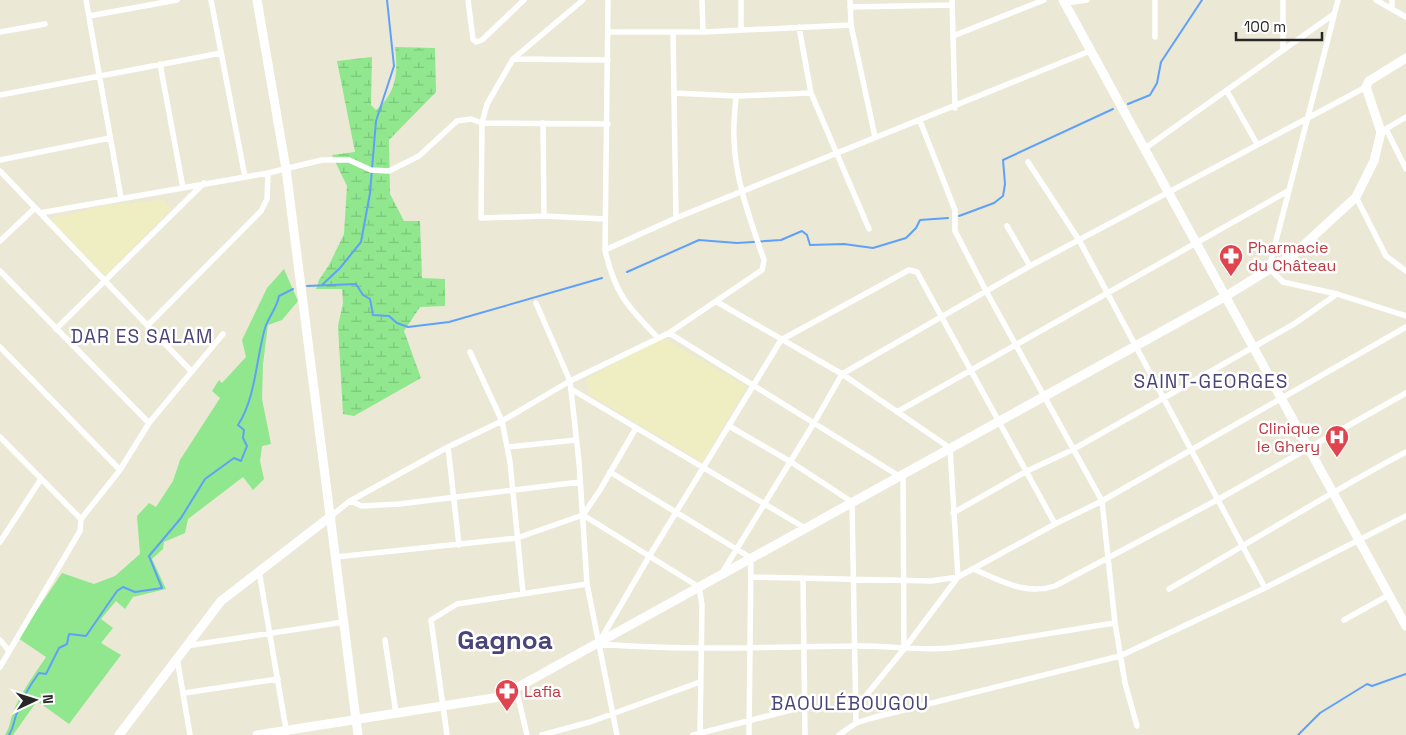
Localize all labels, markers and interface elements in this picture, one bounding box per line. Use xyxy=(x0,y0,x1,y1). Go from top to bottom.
scale bar xyxy=(1236,10,1322,42)
text: 100 m xyxy=(1244,17,1286,36)
place label: Pharmacie du Château xyxy=(1248,237,1336,276)
pharmacy icon: Pharmacie du Château xyxy=(1218,243,1244,277)
district label: DAR ES SALAM xyxy=(71,324,213,349)
district label: SAINT-GEORGES xyxy=(1134,369,1288,394)
place label: Clinique le Ghery xyxy=(1257,418,1320,457)
hospital icon: Clinique le Ghery xyxy=(1324,424,1350,458)
district label: Gagnoa xyxy=(457,623,553,657)
north arrow xyxy=(10,675,60,725)
pharmacy icon: Lafia xyxy=(494,678,520,712)
place label: Lafia xyxy=(524,681,561,702)
district label: BAOULÉBOUGOU xyxy=(771,691,929,716)
text: N xyxy=(39,694,57,704)

